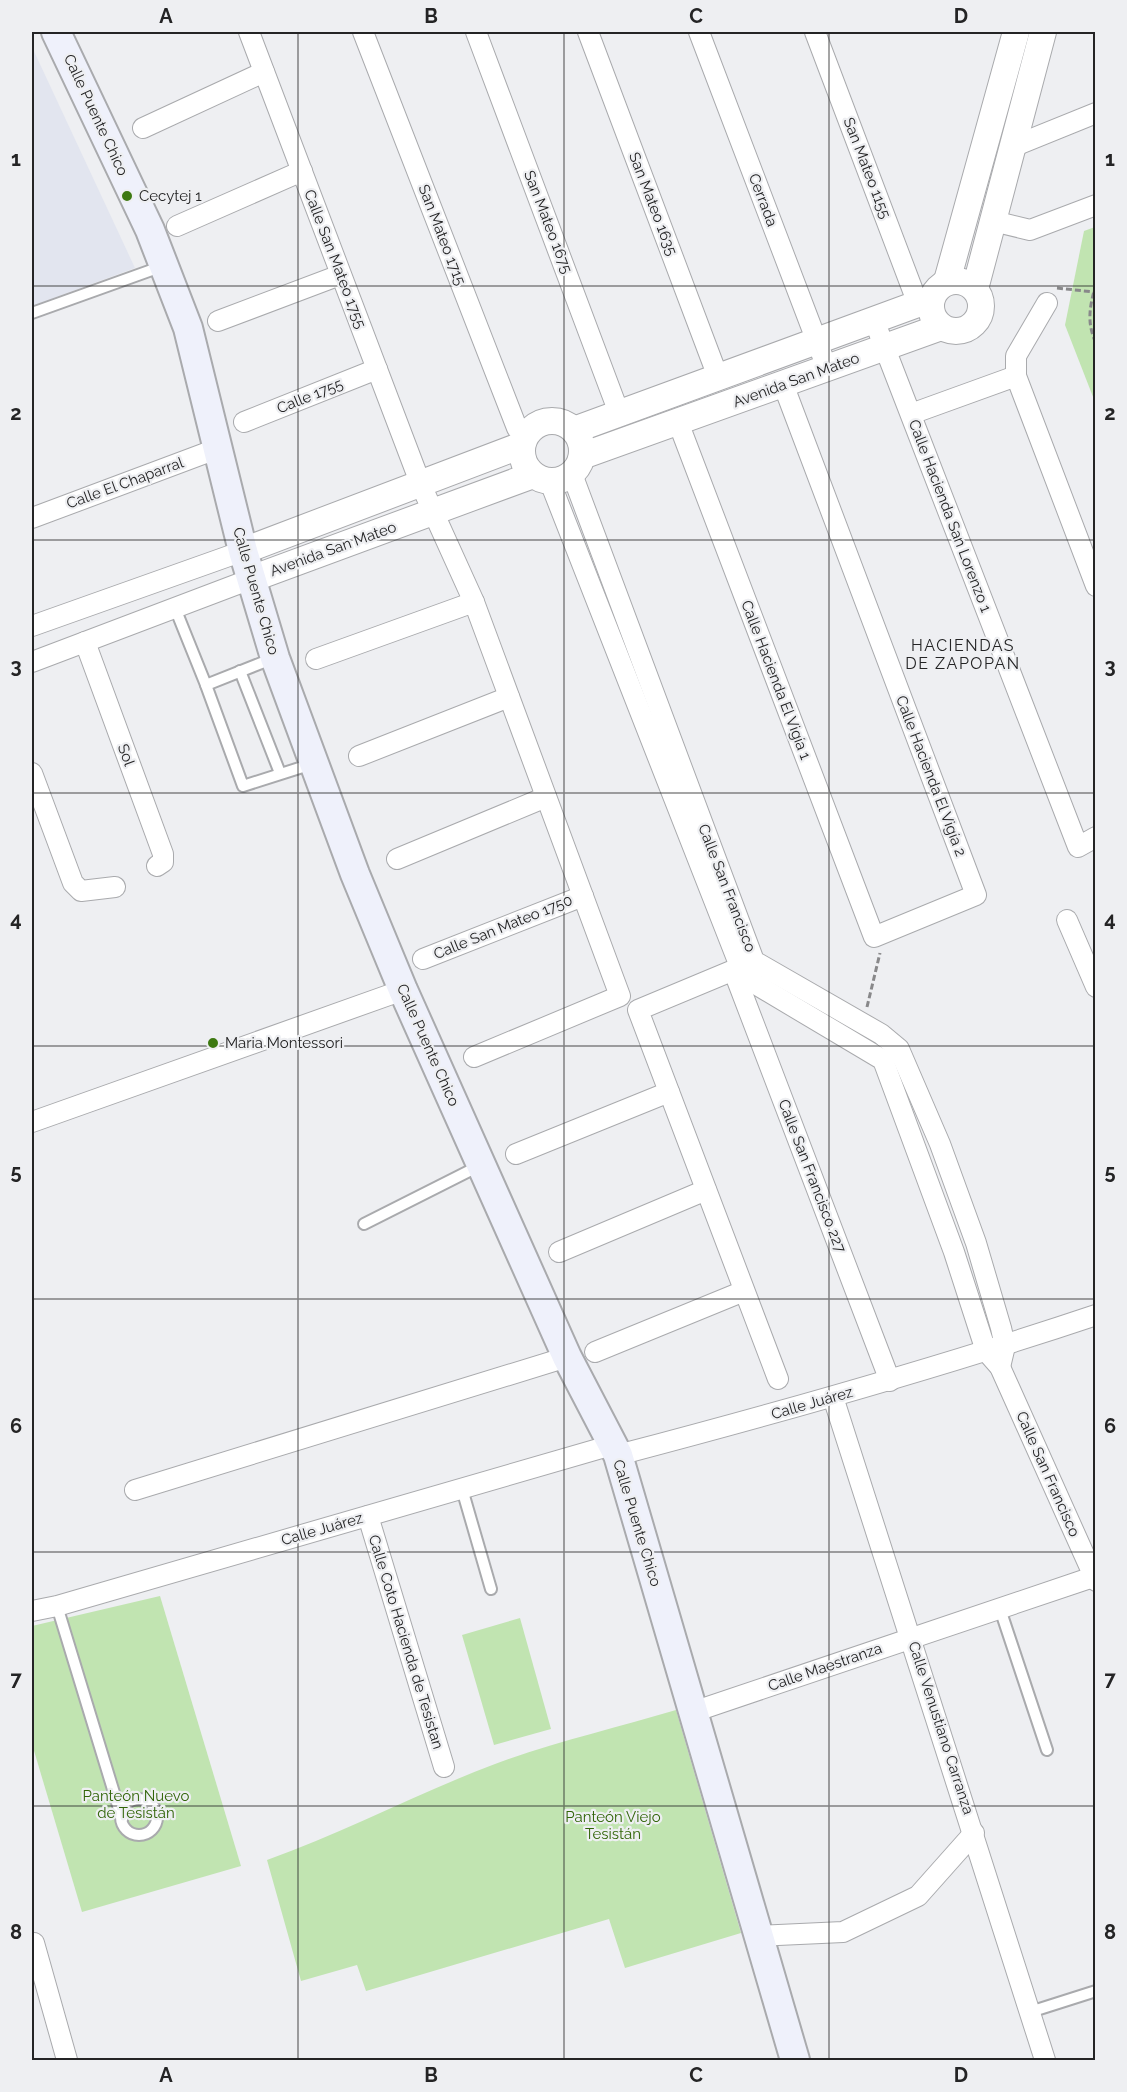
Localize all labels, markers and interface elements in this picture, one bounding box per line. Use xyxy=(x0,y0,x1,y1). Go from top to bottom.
text: A xyxy=(159,4,173,28)
text: B xyxy=(424,4,438,28)
text: C xyxy=(689,4,703,28)
text: D xyxy=(954,4,968,28)
street label: Calle Puente Chico xyxy=(60,51,132,179)
street label: San Mateo 1155 xyxy=(839,115,895,221)
text: 1 xyxy=(11,147,21,171)
text: 1 xyxy=(1105,147,1115,171)
street label: San Mateo 1635 xyxy=(625,150,681,258)
street label: San Mateo 1675 xyxy=(520,168,576,276)
street label: Cerrada xyxy=(745,171,781,229)
street label: San Mateo 1715 xyxy=(415,182,469,288)
place label: Cecytej 1 xyxy=(139,187,202,205)
street label: Calle San Mateo 1755 xyxy=(300,187,370,331)
marker: Cecytej 1 xyxy=(120,189,134,203)
street label: Avenida San Mateo xyxy=(730,349,862,411)
street label: Calle 1755 xyxy=(274,375,346,417)
text: 2 xyxy=(10,401,22,425)
text: 2 xyxy=(1104,401,1116,425)
street label: Calle Hacienda San Lorenzo 1 xyxy=(905,417,995,616)
street label: Calle El Chaparral xyxy=(64,453,187,513)
street label: Avenida San Mateo xyxy=(267,518,399,580)
street label: Calle Puente Chico xyxy=(229,525,283,657)
street label: Calle Hacienda El Vigía 1 xyxy=(737,598,815,763)
district label: HACIENDAS DE ZAPOPAN xyxy=(905,636,1021,673)
text: 3 xyxy=(10,654,22,678)
text: 3 xyxy=(1104,654,1116,678)
street label: Calle Hacienda El Vigía 2 xyxy=(892,693,970,859)
street label: Sol xyxy=(114,742,139,769)
street label: Calle San Francisco xyxy=(694,822,760,954)
street label: Calle San Mateo 1750 xyxy=(431,891,575,963)
text: 4 xyxy=(10,907,22,931)
text: 4 xyxy=(1104,907,1116,931)
street label: Calle Puente Chico xyxy=(393,981,463,1109)
place label: Maria Montessori xyxy=(225,1034,343,1052)
marker: Maria Montessori xyxy=(206,1036,220,1050)
street label: Calle San Francisco 227 xyxy=(774,1097,850,1255)
text: 5 xyxy=(10,1160,22,1184)
text: 5 xyxy=(1104,1160,1116,1184)
street label: Calle Juárez xyxy=(769,1383,855,1423)
street label: Calle San Francisco xyxy=(1012,1409,1084,1540)
text: 6 xyxy=(10,1414,22,1438)
text: 6 xyxy=(1104,1414,1116,1438)
street label: Calle Puente Chico xyxy=(609,1457,665,1589)
street label: Calle Juárez xyxy=(279,1509,365,1549)
street label: Calle Coto Hacienda de Tesistan xyxy=(365,1533,447,1751)
street label: Calle Maestranza xyxy=(766,1639,884,1695)
street label: Calle Venustiano Carranza xyxy=(904,1639,978,1817)
text: 7 xyxy=(10,1667,22,1691)
text: 7 xyxy=(1104,1667,1116,1691)
park label: Panteón Nuevo de Tesistán xyxy=(82,1787,190,1822)
park label: Panteón Viejo Tesistán xyxy=(565,1808,661,1843)
text: 8 xyxy=(10,1920,22,1944)
text: 8 xyxy=(1104,1920,1116,1944)
text: A xyxy=(159,2063,173,2087)
text: B xyxy=(424,2063,438,2087)
text: C xyxy=(689,2063,703,2087)
text: D xyxy=(954,2063,968,2087)

